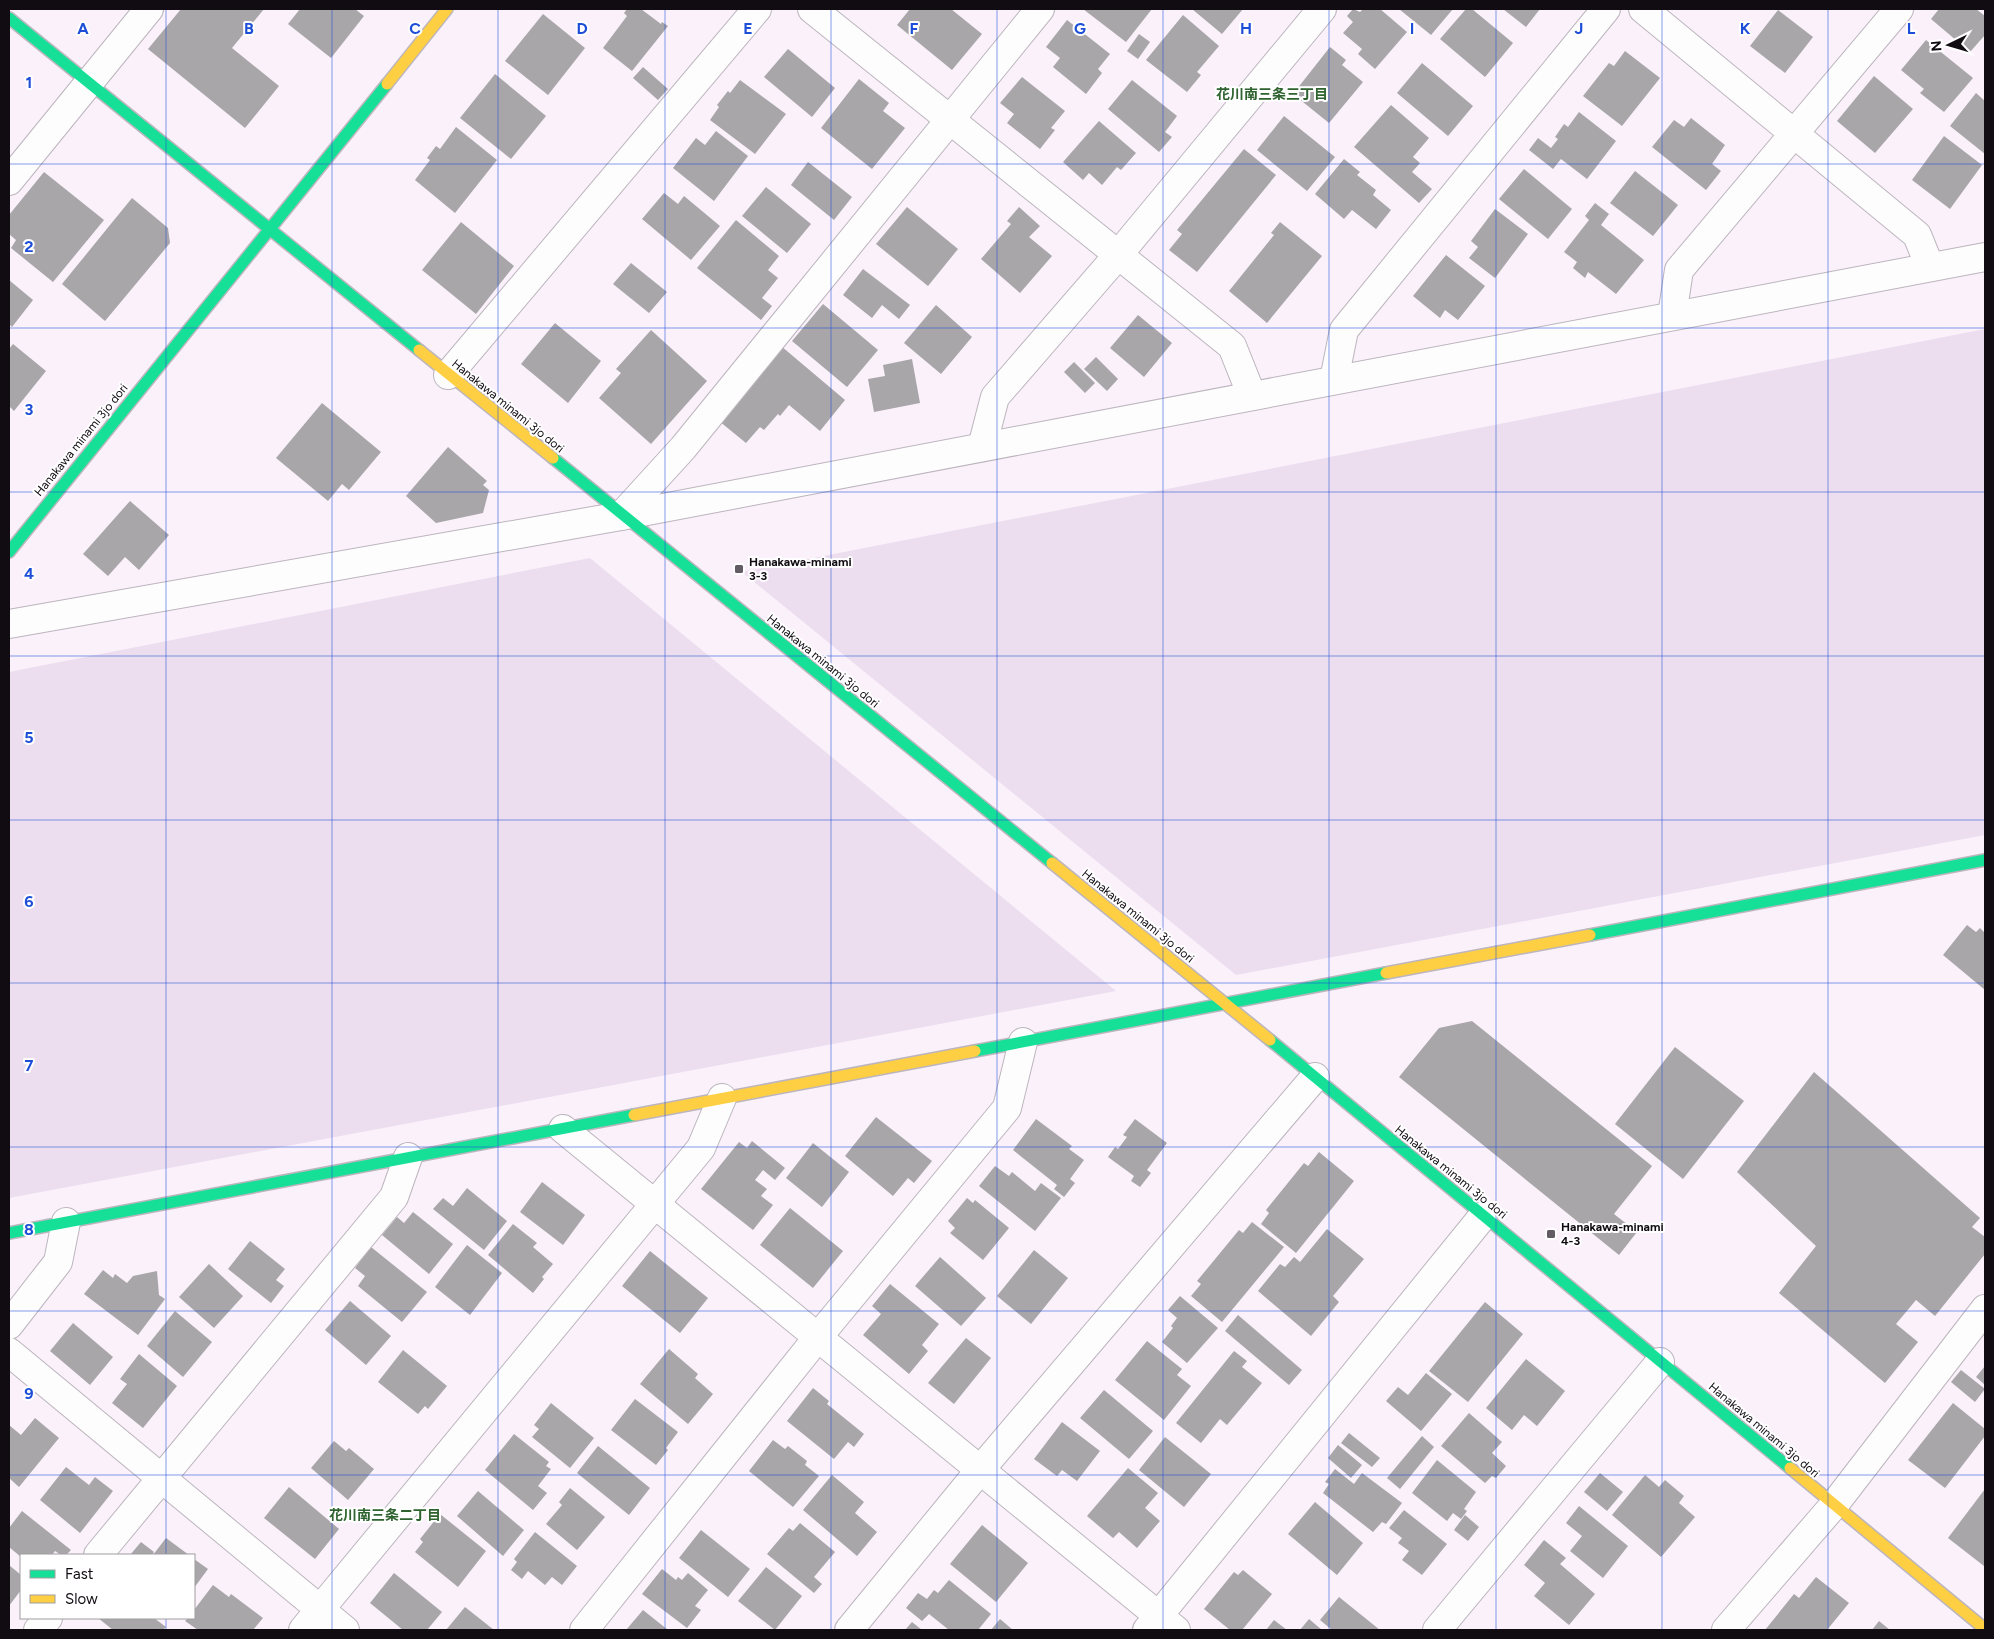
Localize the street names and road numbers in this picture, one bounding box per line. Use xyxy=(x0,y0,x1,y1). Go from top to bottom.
street label: Hanakawa minami 3jo dori xyxy=(449,356,567,456)
street label: Hanakawa minami 3jo dori xyxy=(31,381,131,499)
street label: Hanakawa minami 3jo dori xyxy=(764,611,882,711)
street label: Hanakawa minami 3jo dori xyxy=(1079,866,1197,966)
street label: Hanakawa minami 3jo dori xyxy=(1392,1122,1510,1222)
street label: Hanakawa minami 3jo dori xyxy=(1706,1380,1822,1480)

